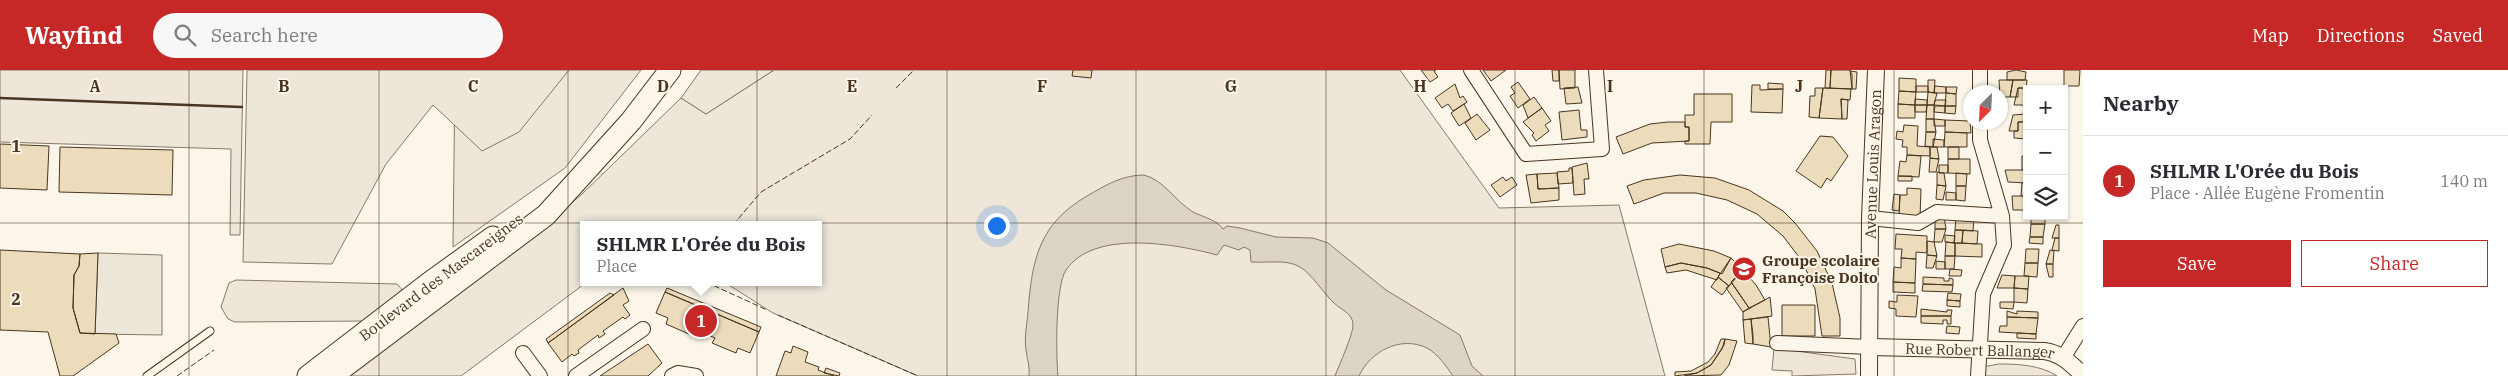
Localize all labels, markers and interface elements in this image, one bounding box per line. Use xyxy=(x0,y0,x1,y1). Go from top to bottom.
search box xyxy=(153,13,503,58)
text: Wayfind xyxy=(25,19,123,51)
icon: search xyxy=(171,21,199,49)
text: Search here xyxy=(211,23,318,47)
text: Map xyxy=(2252,24,2289,47)
text: Directions xyxy=(2317,24,2405,47)
text: Saved xyxy=(2433,24,2483,47)
text: A xyxy=(89,76,101,96)
text: B xyxy=(278,76,290,96)
text: C xyxy=(468,76,478,96)
text: D xyxy=(657,76,669,96)
text: E xyxy=(847,76,857,96)
text: F xyxy=(1037,76,1047,96)
text: G xyxy=(1225,76,1237,96)
text: H xyxy=(1414,76,1427,96)
text: I xyxy=(1607,76,1613,96)
text: J xyxy=(1795,76,1803,96)
north arrow xyxy=(1963,85,2008,130)
map controls xyxy=(2023,85,2068,220)
button: + xyxy=(2023,85,2068,130)
street label: Avenue Louis Aragon xyxy=(1860,88,1885,239)
text: Nearby xyxy=(2103,89,2179,117)
button: − xyxy=(2023,130,2068,175)
text: 1 xyxy=(11,136,21,156)
text: SHLMR L'Orée du Bois xyxy=(2150,159,2359,183)
text: 1 xyxy=(2114,171,2124,191)
text: 140 m xyxy=(2440,171,2488,191)
button: layers xyxy=(2023,175,2068,220)
text: Place · Allée Eugène Fromentin xyxy=(2150,183,2385,203)
street label: Boulevard des Mascareignes xyxy=(355,209,527,345)
your location xyxy=(984,213,1010,239)
popup xyxy=(580,221,822,286)
text: SHLMR L'Orée du Bois xyxy=(597,232,805,256)
button: Save xyxy=(2103,240,2291,287)
button: Share xyxy=(2301,240,2488,287)
place label: Groupe scolaire Françoise Dolto xyxy=(1762,251,1880,287)
text: Place xyxy=(597,256,637,276)
school or university icon: Groupe scolaire Françoise Dolto xyxy=(1731,256,1757,282)
text: 2 xyxy=(11,289,21,309)
pin: 1 xyxy=(685,302,717,340)
street label: Rue Robert Ballanger xyxy=(1905,338,2058,363)

